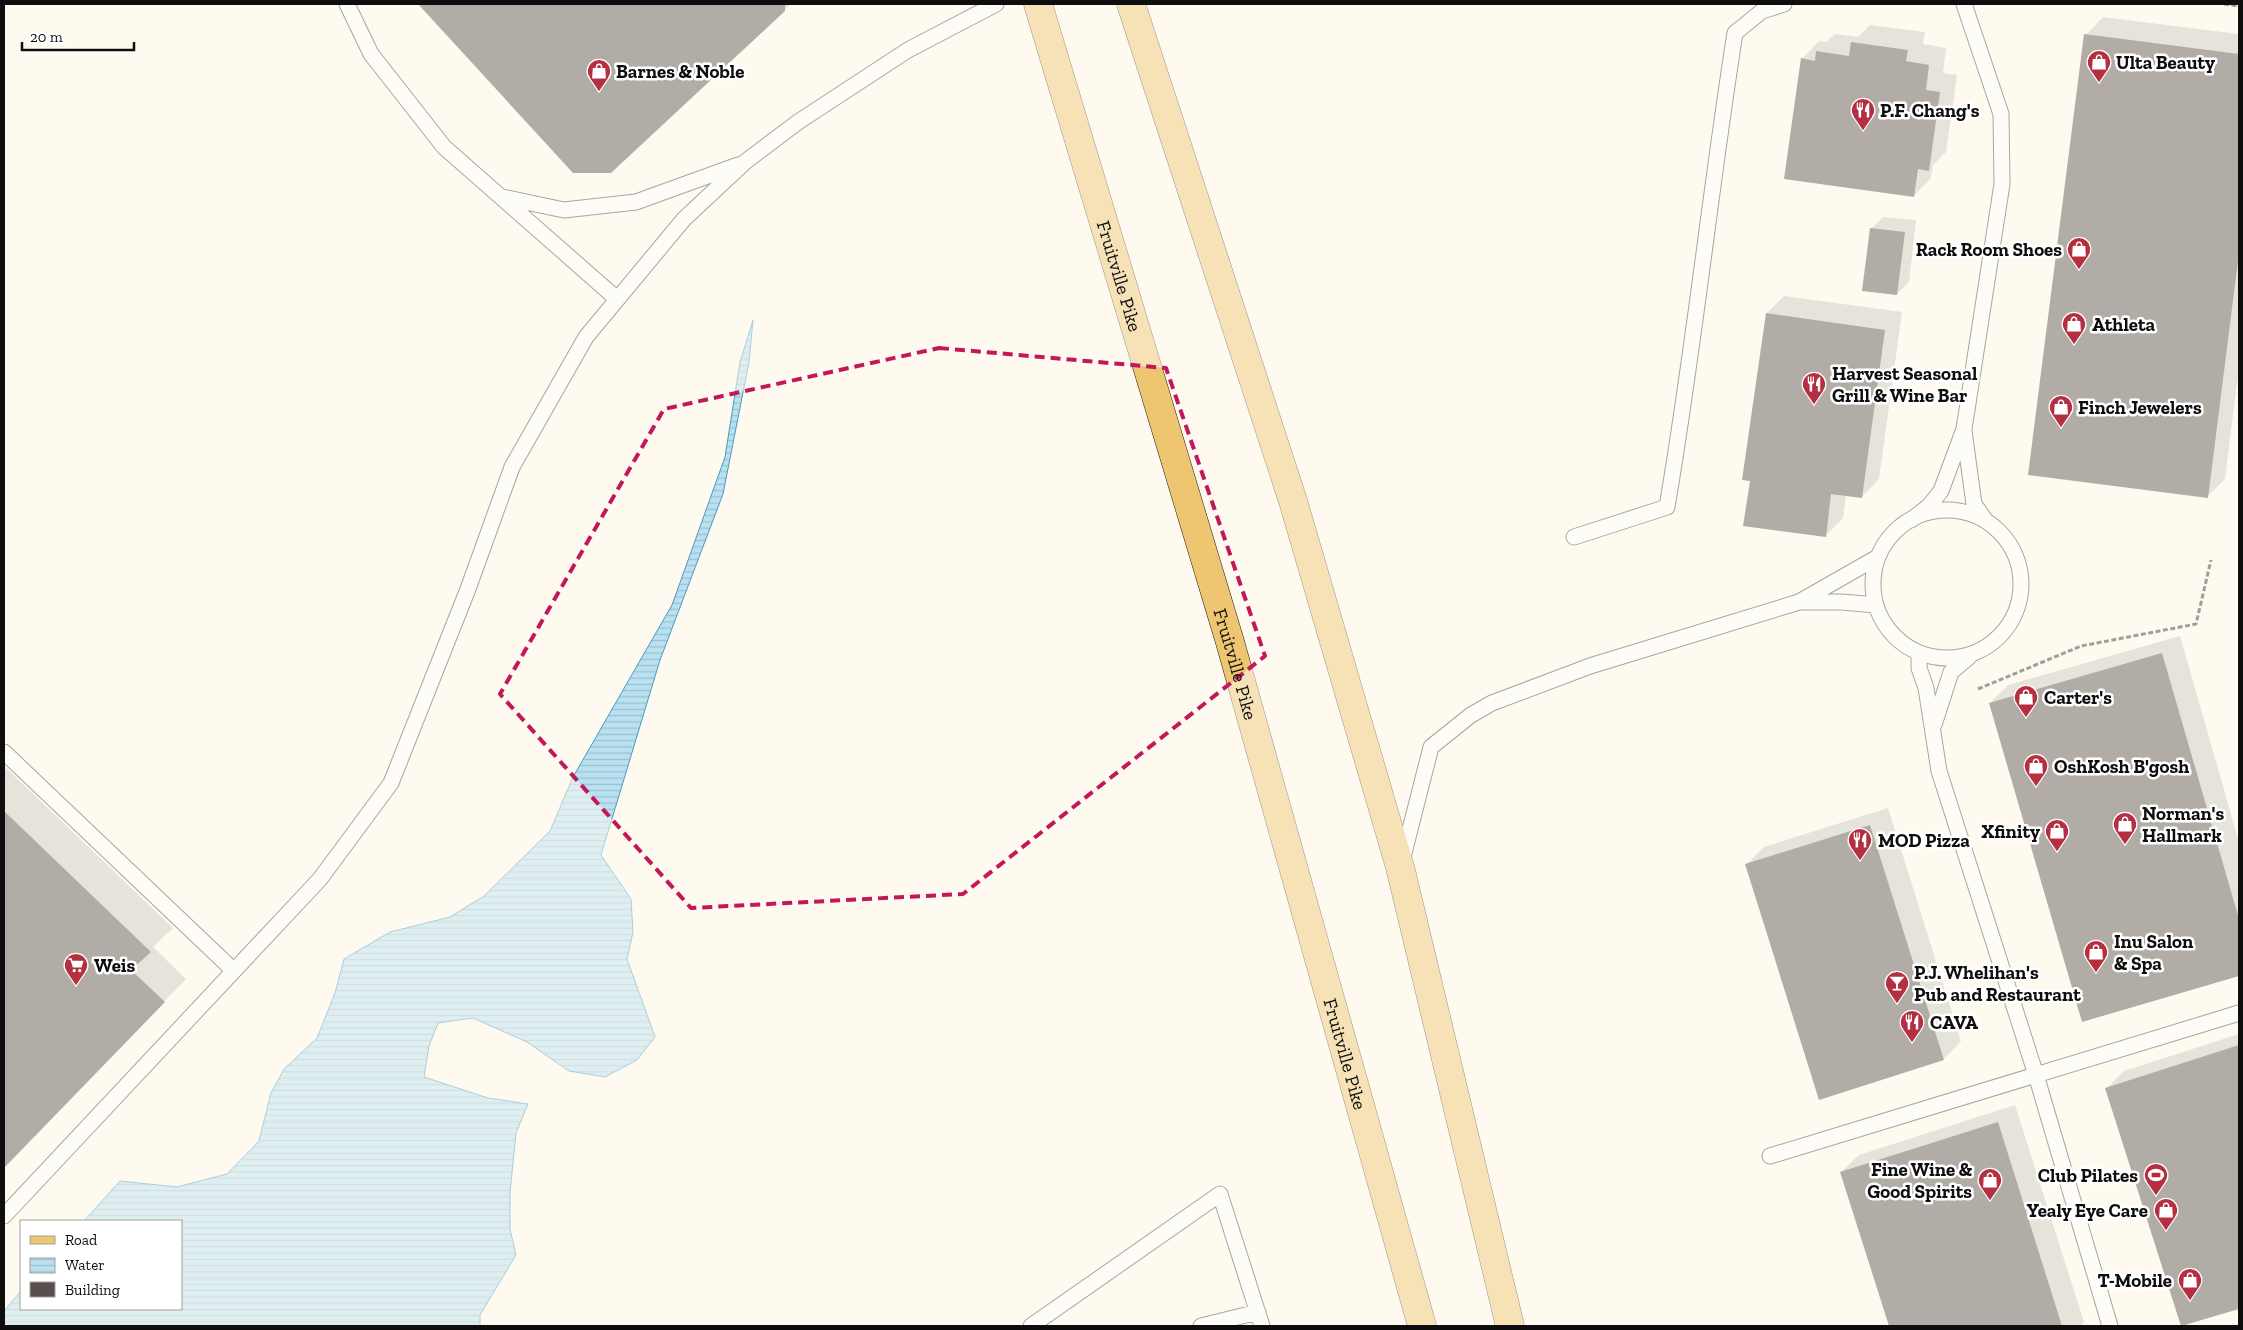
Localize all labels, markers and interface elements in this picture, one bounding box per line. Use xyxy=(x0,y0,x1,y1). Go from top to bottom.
scale bar xyxy=(22,20,135,52)
text: 20 m xyxy=(30,28,63,46)
shop icon: Ulta Beauty xyxy=(2086,49,2112,83)
place label: Ulta Beauty xyxy=(2116,51,2215,74)
shop icon: Barnes & Noble xyxy=(586,58,612,92)
place label: Barnes & Noble xyxy=(616,60,744,83)
restaurant icon: P.F. Chang's xyxy=(1850,97,1876,131)
place label: P.F. Chang's xyxy=(1880,99,1980,122)
street label: Fruitville Pike xyxy=(1092,218,1147,334)
shop icon: Rack Room Shoes xyxy=(2066,236,2092,270)
place label: Rack Room Shoes xyxy=(1916,238,2062,261)
shop icon: Athleta xyxy=(2061,311,2087,345)
place label: Athleta xyxy=(2092,313,2156,336)
place label: Harvest Seasonal Grill & Wine Bar xyxy=(1832,362,1978,407)
restaurant icon: Harvest Seasonal Grill & Wine Bar xyxy=(1801,371,1827,405)
shop icon: Finch Jewelers xyxy=(2048,394,2074,428)
place label: Finch Jewelers xyxy=(2078,396,2202,419)
street label: Fruitville Pike xyxy=(1209,606,1262,722)
shop icon: Carter's xyxy=(2013,684,2039,718)
place label: Carter's xyxy=(2044,686,2112,709)
shop icon: OshKosh B'gosh xyxy=(2023,753,2049,787)
place label: OshKosh B'gosh xyxy=(2054,755,2189,778)
place label: Norman's Hallmark xyxy=(2142,802,2225,847)
shop icon: Norman's Hallmark xyxy=(2112,811,2138,845)
shop icon: Xfinity xyxy=(2044,818,2070,852)
place label: Xfinity xyxy=(1982,820,2040,843)
restaurant icon: MOD Pizza xyxy=(1847,827,1873,861)
place label: MOD Pizza xyxy=(1878,829,1970,852)
place label: Inu Salon & Spa xyxy=(2114,930,2194,975)
shop icon: Inu Salon & Spa xyxy=(2083,939,2109,973)
supermarket icon: Weis xyxy=(63,952,89,986)
place label: Weis xyxy=(94,954,136,977)
place label: P.J. Whelihan's Pub and Restaurant xyxy=(1914,961,2081,1006)
bar icon: P.J. Whelihan's Pub and Restaurant xyxy=(1884,970,1910,1004)
street label: Fruitville Pike xyxy=(1319,996,1372,1112)
restaurant icon: CAVA xyxy=(1899,1009,1925,1043)
place label: CAVA xyxy=(1930,1011,1979,1034)
place label: Fine Wine & Good Spirits xyxy=(1867,1158,1973,1203)
sports icon: Club Pilates xyxy=(2143,1162,2169,1196)
place label: Club Pilates xyxy=(2038,1164,2138,1187)
shop icon: Fine Wine & Good Spirits xyxy=(1977,1167,2003,1201)
shop icon: Yealy Eye Care xyxy=(2153,1197,2179,1231)
place label: Yealy Eye Care xyxy=(2027,1199,2148,1222)
legend xyxy=(20,1220,182,1310)
text: Road xyxy=(65,1231,98,1249)
text: Water xyxy=(65,1256,105,1274)
shop icon: T-Mobile xyxy=(2177,1267,2203,1301)
place label: T-Mobile xyxy=(2098,1269,2172,1292)
text: Building xyxy=(65,1281,120,1299)

